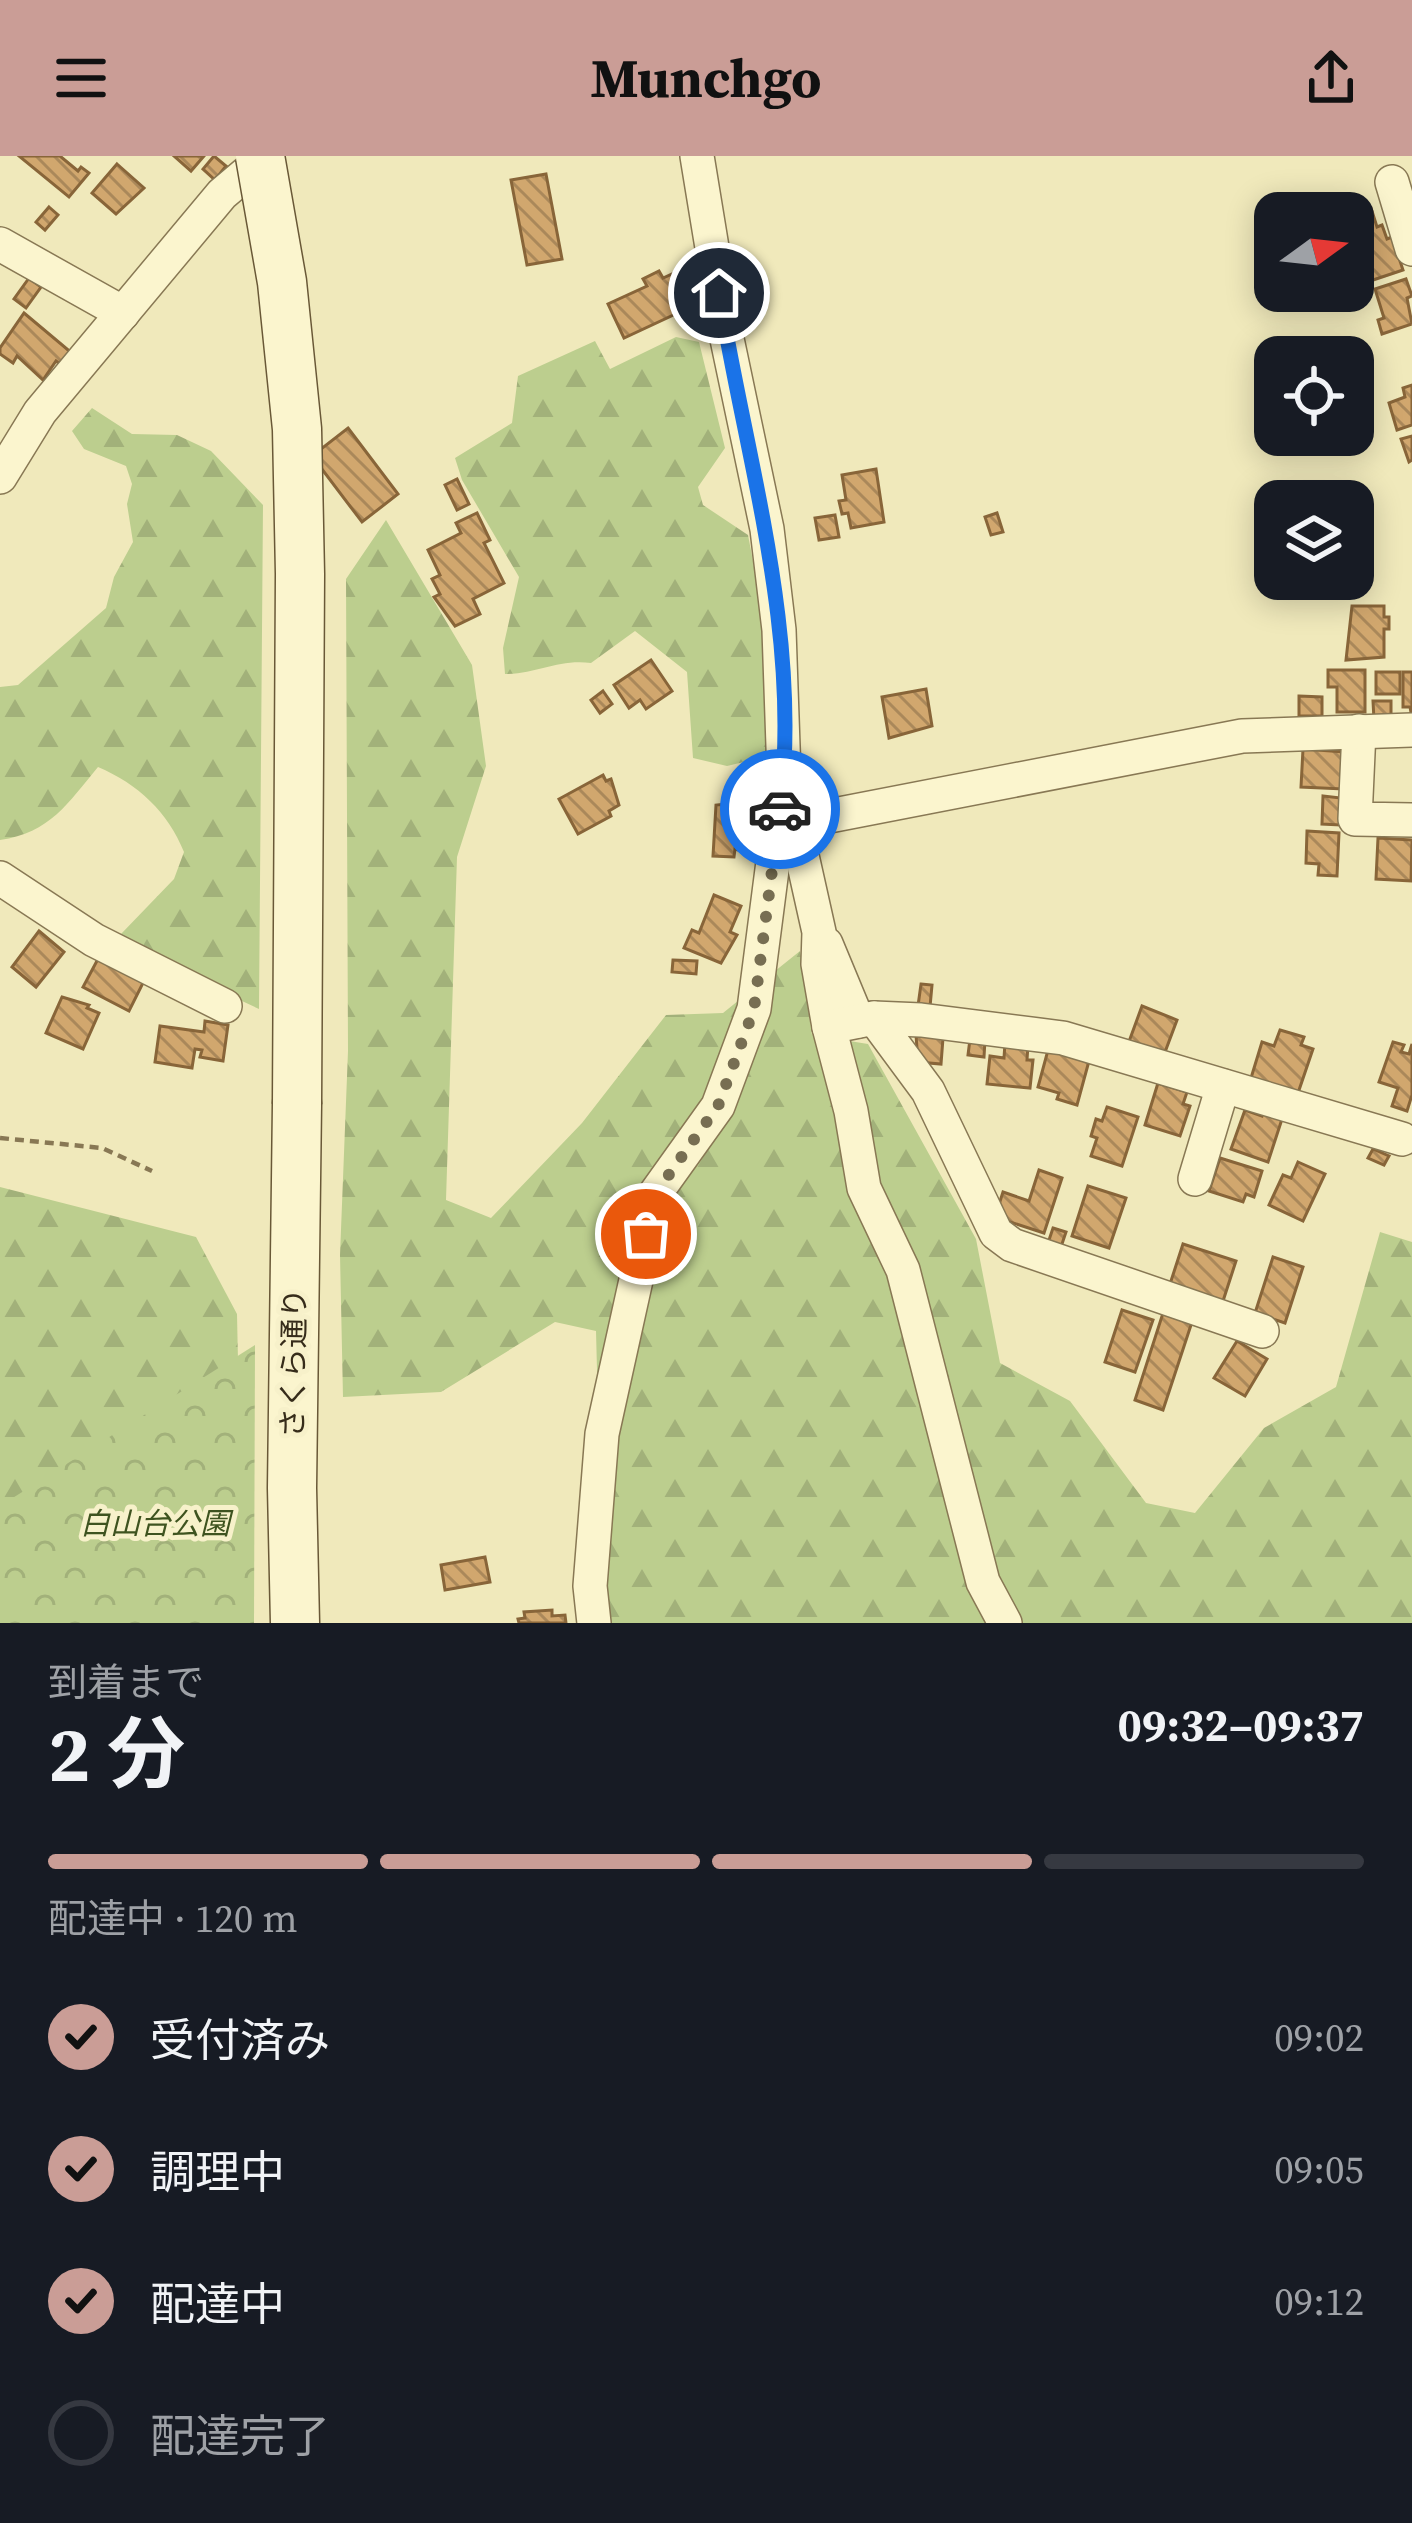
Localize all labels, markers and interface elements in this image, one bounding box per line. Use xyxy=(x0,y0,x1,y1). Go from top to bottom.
text: Munchgo xyxy=(590,41,822,115)
icon: menu xyxy=(48,45,114,111)
icon: share xyxy=(1298,45,1364,111)
north arrow xyxy=(1254,192,1374,312)
map controls xyxy=(1254,192,1374,600)
pin xyxy=(668,242,770,344)
icon: home xyxy=(686,260,752,326)
button: locate xyxy=(1254,336,1374,456)
button: layers xyxy=(1254,480,1374,600)
courier xyxy=(720,749,840,869)
icon: car xyxy=(747,776,813,842)
pin xyxy=(595,1183,697,1285)
icon: bag xyxy=(613,1201,679,1267)
street label: さくら通り xyxy=(272,1288,315,1438)
park label: 白山台公園 xyxy=(80,1503,234,1544)
text: 到着まで xyxy=(48,1656,204,1709)
text: 09:32–09:37 xyxy=(1118,1694,1364,1756)
text: 2 分 xyxy=(48,1700,185,1807)
text: 配達中 · 120 m xyxy=(48,1892,298,1945)
icon: check xyxy=(48,2004,114,2070)
text: 受付済み xyxy=(150,2009,330,2071)
text: 09:02 xyxy=(1274,2011,1364,2064)
icon: check xyxy=(48,2136,114,2202)
text: 調理中 xyxy=(150,2141,285,2203)
text: 09:05 xyxy=(1274,2143,1364,2196)
icon: check xyxy=(48,2268,114,2334)
text: 配達中 xyxy=(150,2273,285,2335)
text: 09:12 xyxy=(1274,2275,1364,2328)
text: 配達完了 xyxy=(150,2405,330,2467)

